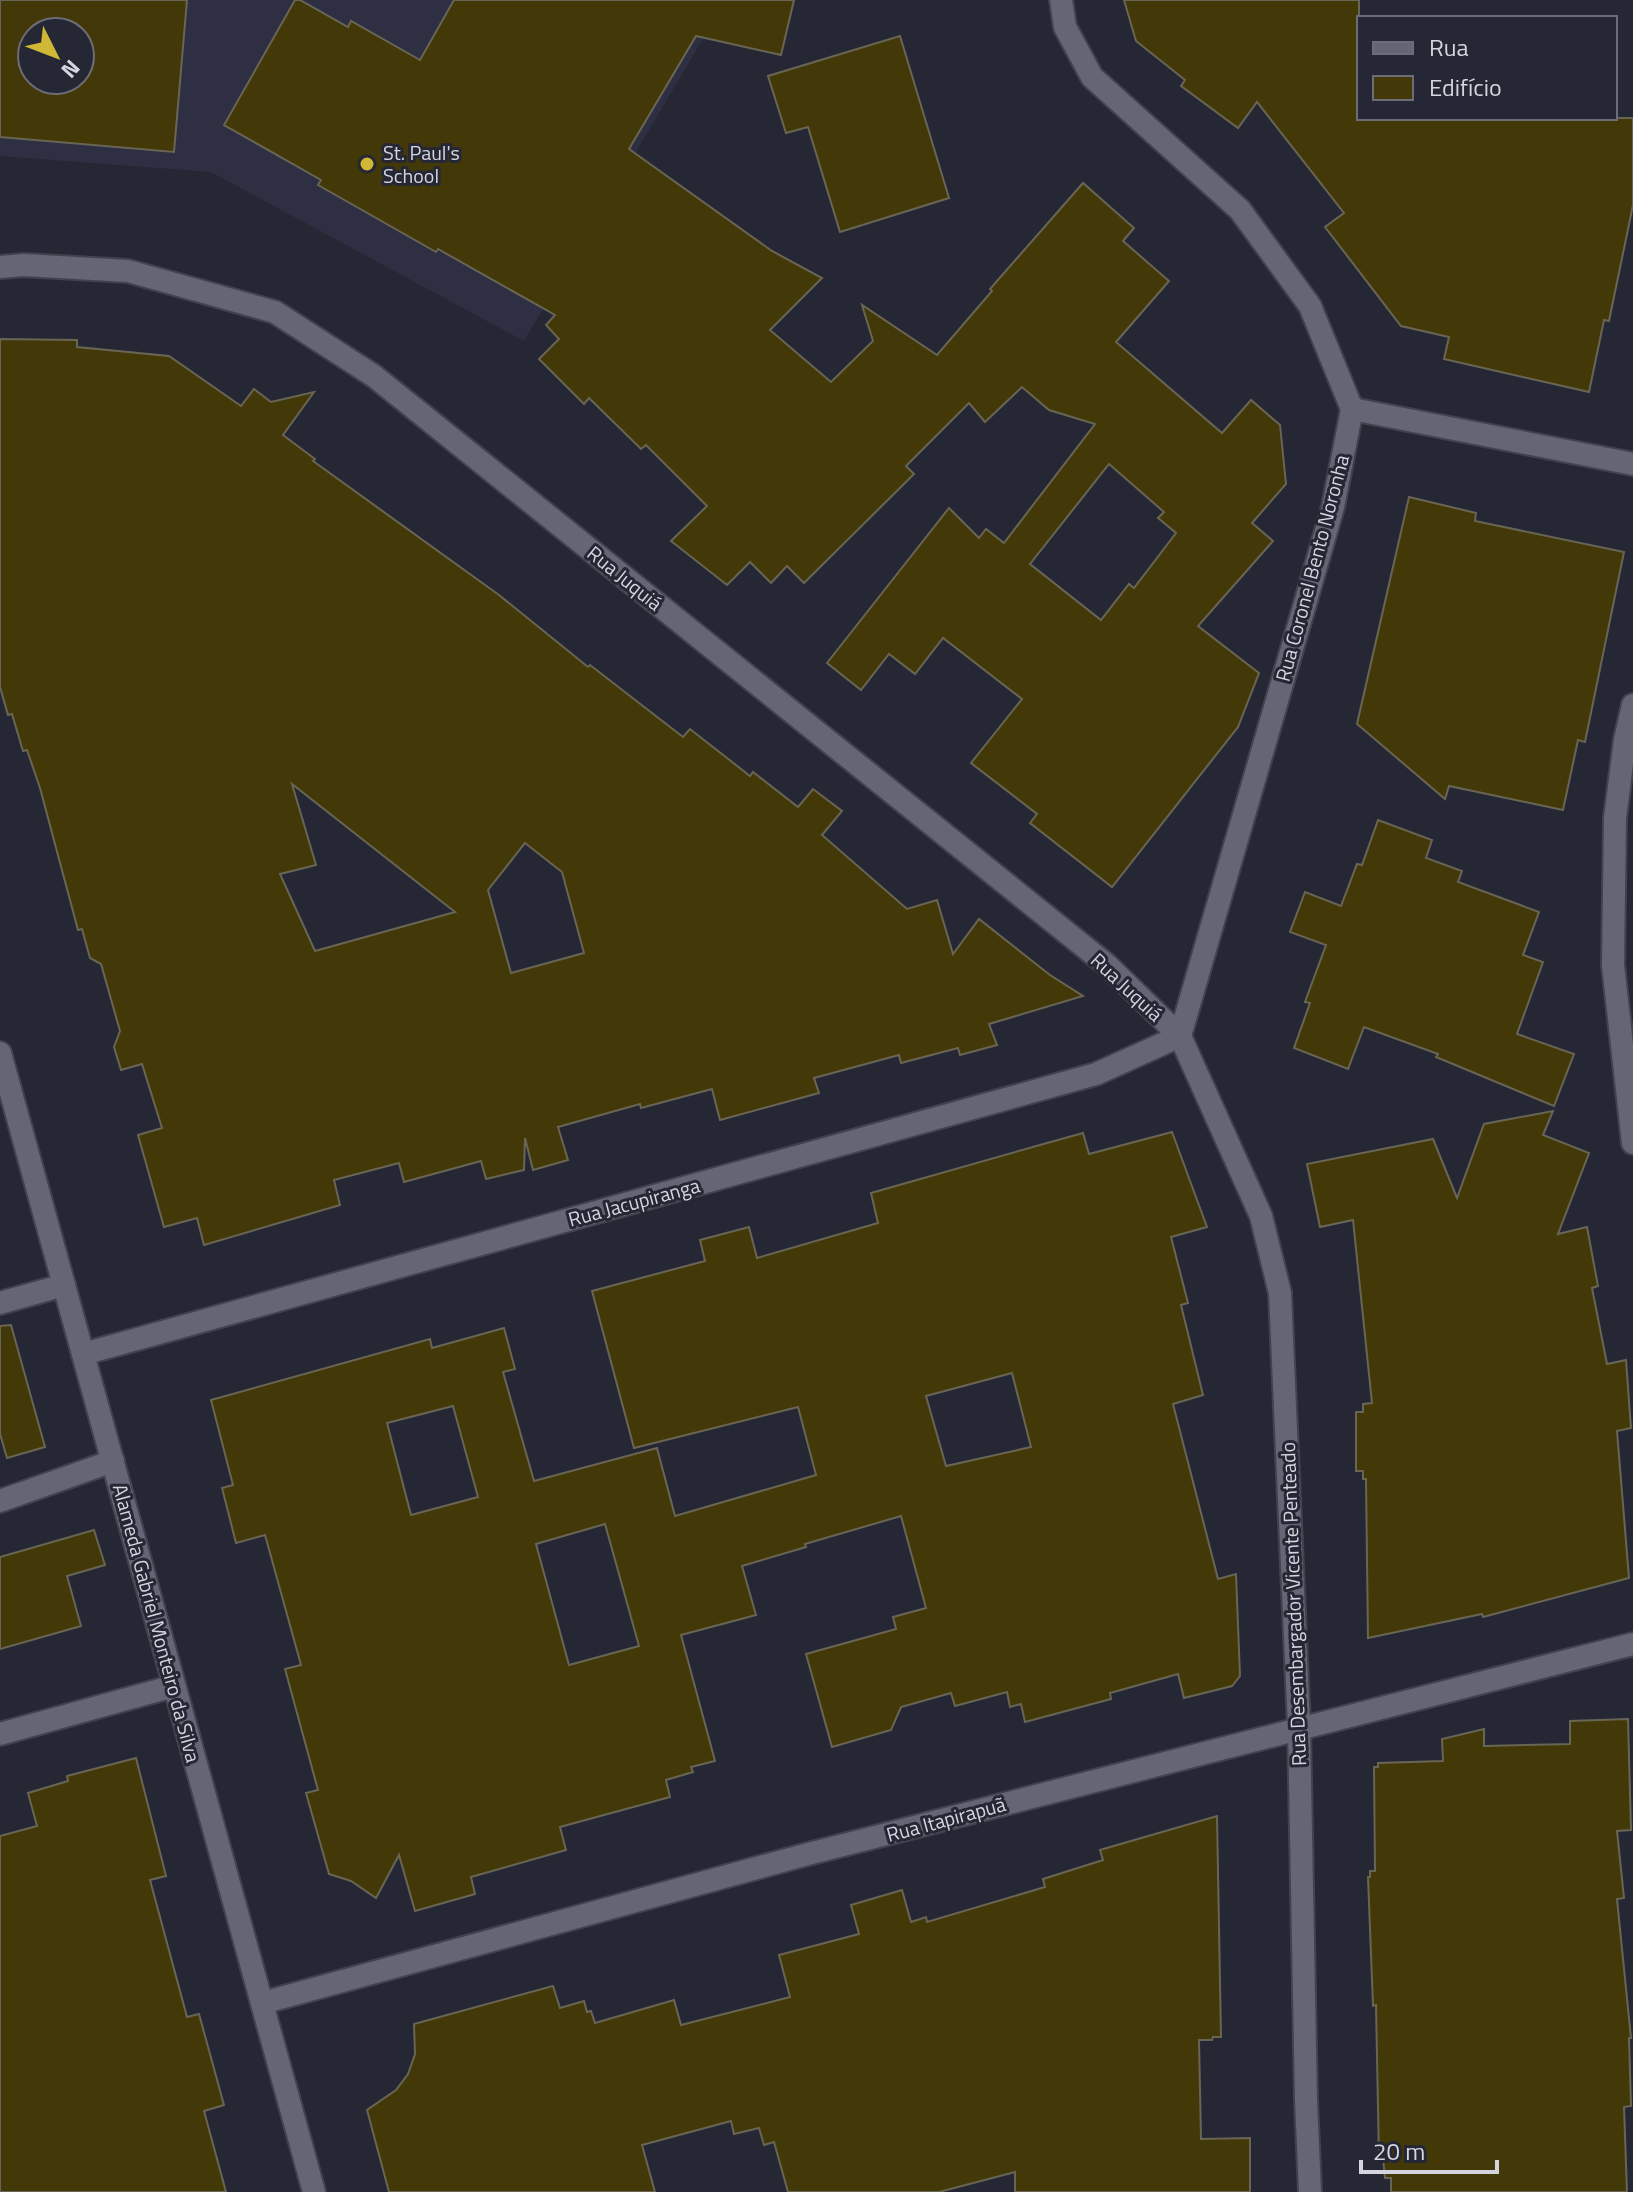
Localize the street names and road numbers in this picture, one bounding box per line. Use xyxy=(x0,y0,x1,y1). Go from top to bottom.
street label: Rua Coronel Bento Noronha xyxy=(1267,451,1357,685)
street label: Rua Juquiá xyxy=(581,538,669,618)
street label: Rua Juquiá xyxy=(1084,945,1170,1029)
street label: Rua Jacupiranga xyxy=(565,1170,703,1234)
street label: Rua Desembargador Vicente Penteado xyxy=(1272,1441,1314,1767)
street label: Alameda Gabriel Monteiro da Silva xyxy=(105,1480,209,1766)
street label: Rua Itapirapuã xyxy=(883,1788,1009,1850)

